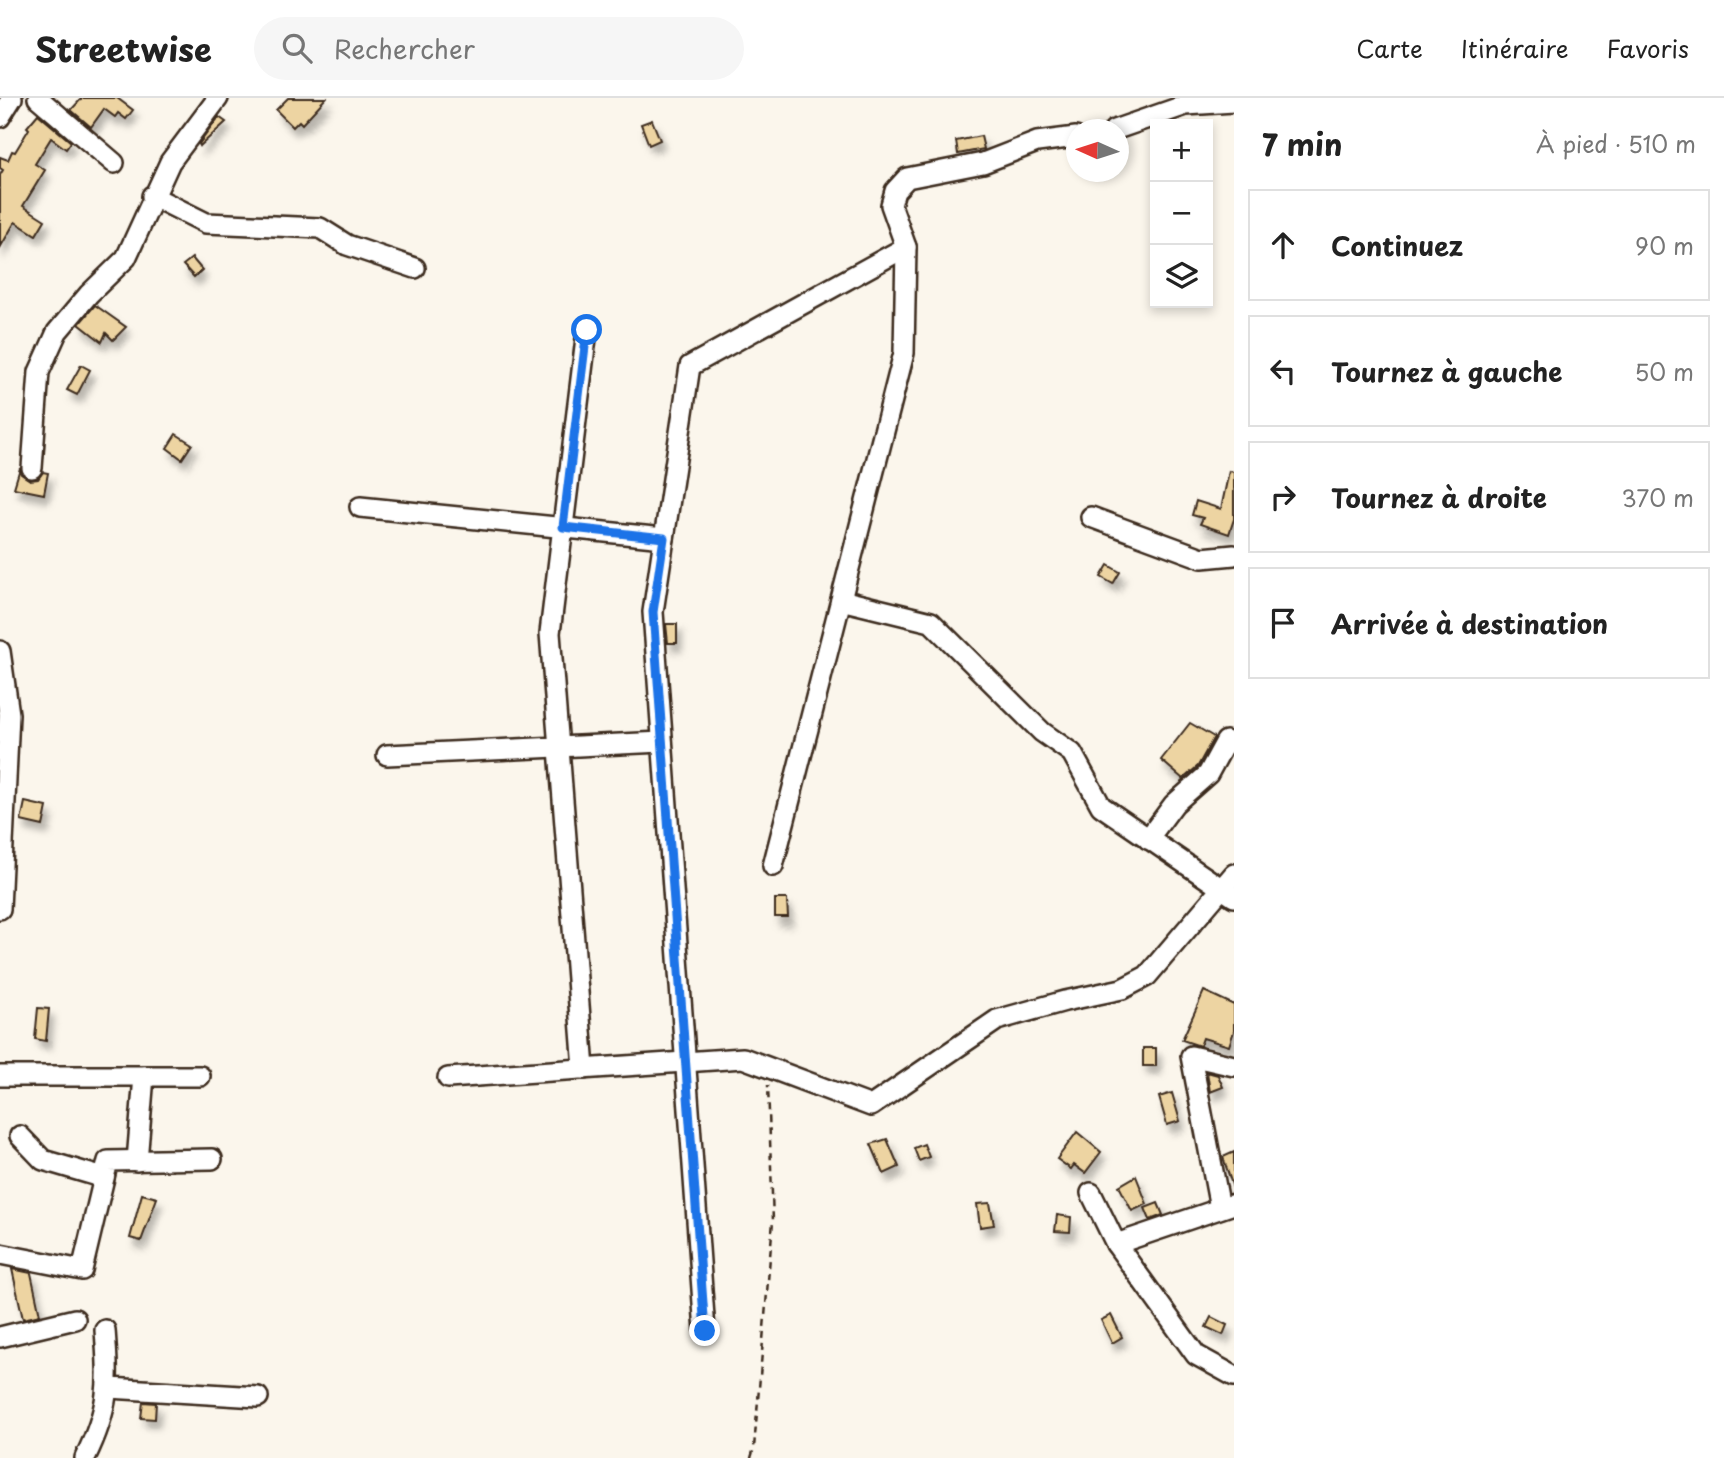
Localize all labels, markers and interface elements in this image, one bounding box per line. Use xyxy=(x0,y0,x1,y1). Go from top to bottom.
search box xyxy=(254,17,744,80)
text: Streetwise xyxy=(35,23,212,73)
icon: search xyxy=(278,29,316,67)
text: Rechercher xyxy=(334,29,475,68)
text: Carte xyxy=(1356,30,1423,66)
text: Itinéraire xyxy=(1461,30,1569,66)
text: Favoris xyxy=(1607,30,1689,66)
north arrow xyxy=(1066,119,1129,182)
map controls xyxy=(1150,119,1213,308)
button: + xyxy=(1150,119,1213,182)
text: 7 min xyxy=(1262,121,1343,166)
text: À pied · 510 m xyxy=(1536,126,1696,161)
button: − xyxy=(1150,182,1213,245)
icon: ahead xyxy=(1264,226,1302,264)
text: Continuez xyxy=(1331,226,1463,265)
text: 90 m xyxy=(1635,228,1694,263)
button: layers xyxy=(1150,245,1213,308)
route start xyxy=(571,314,602,345)
icon: left xyxy=(1264,352,1302,390)
text: Tournez à gauche xyxy=(1331,352,1562,391)
text: 50 m xyxy=(1634,354,1694,389)
icon: right xyxy=(1264,478,1302,516)
text: Tournez à droite xyxy=(1331,478,1547,517)
text: 370 m xyxy=(1621,480,1694,515)
icon: arrive xyxy=(1264,604,1302,642)
text: Arrivée à destination xyxy=(1331,604,1608,643)
route end xyxy=(689,1315,720,1346)

